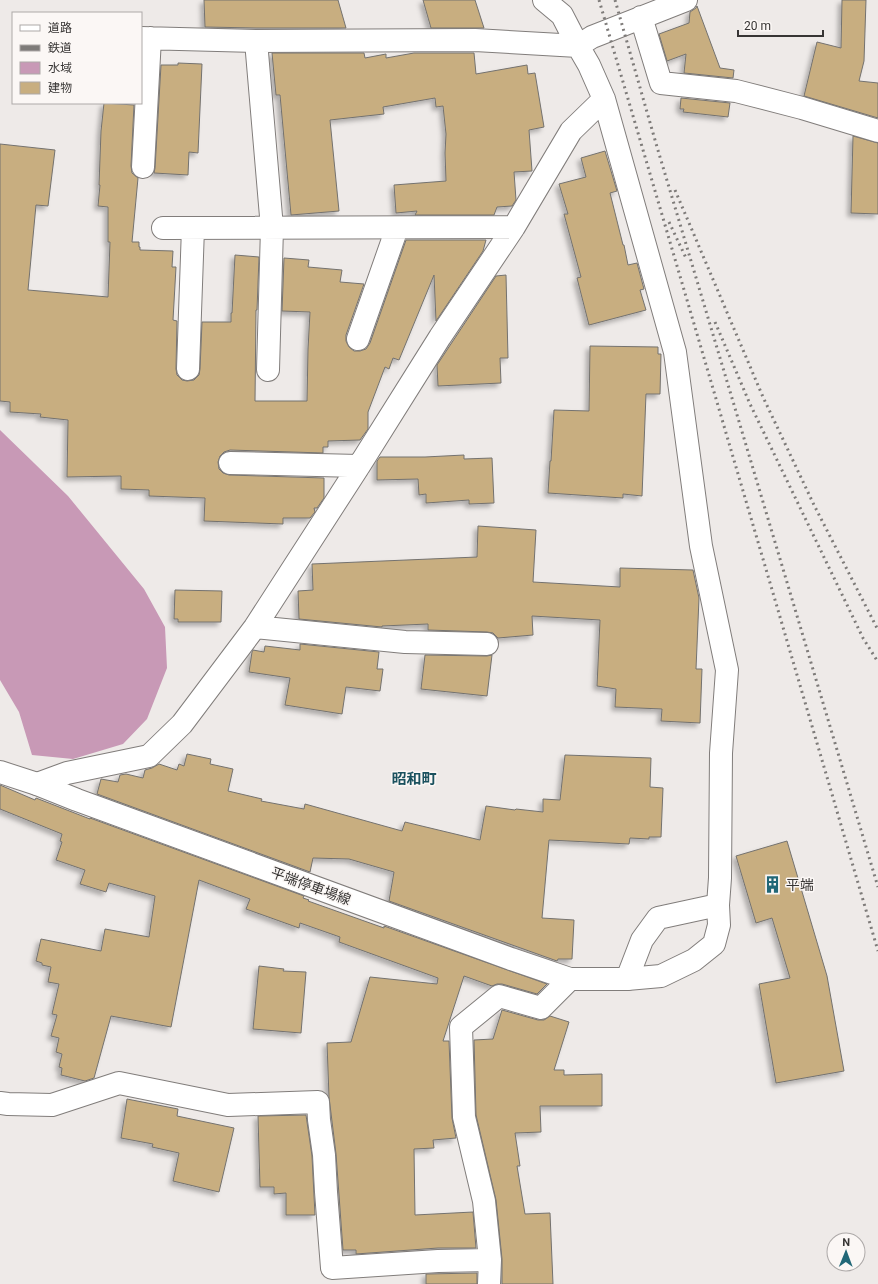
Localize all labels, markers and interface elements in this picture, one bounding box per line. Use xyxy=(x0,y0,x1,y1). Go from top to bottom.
legend xyxy=(12,12,142,104)
scale bar xyxy=(738,12,823,38)
text: 20 m xyxy=(744,19,771,33)
text: 道路 xyxy=(48,21,72,35)
text: 鉄道 xyxy=(48,41,72,55)
text: 水域 xyxy=(48,61,72,75)
text: 建物 xyxy=(48,81,72,95)
district label: 昭和町 xyxy=(391,770,437,788)
street label: 平端停車場線 xyxy=(269,864,353,908)
building icon: 平端 xyxy=(763,875,783,895)
place label: 平端 xyxy=(786,877,814,893)
north arrow xyxy=(826,1232,866,1272)
text: N xyxy=(842,1236,850,1249)

